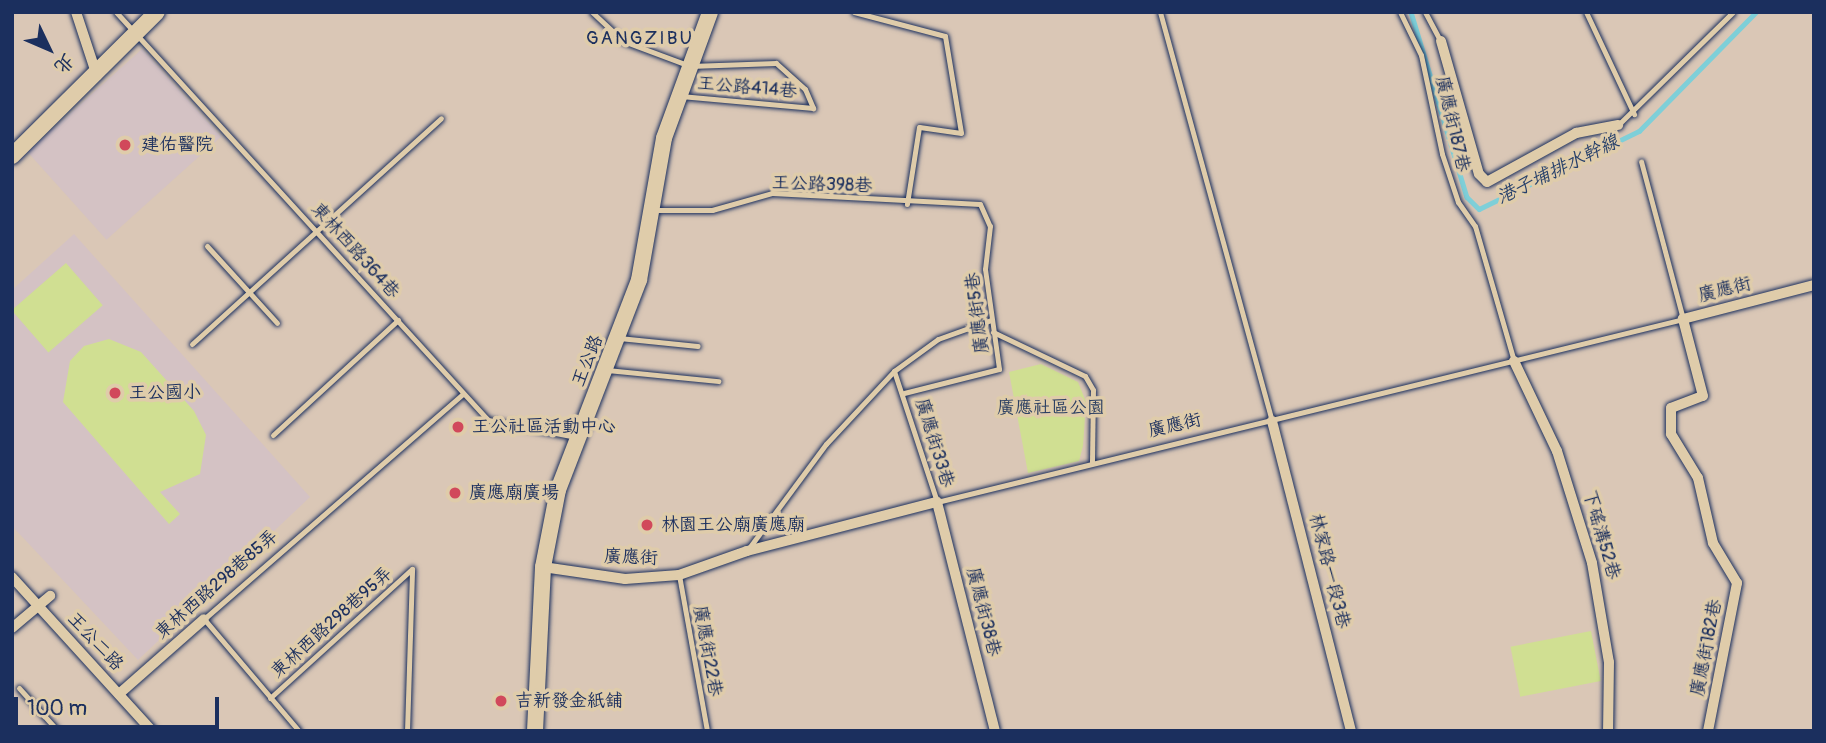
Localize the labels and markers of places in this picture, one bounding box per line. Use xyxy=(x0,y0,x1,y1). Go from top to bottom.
place label: 建佑醫院 xyxy=(141,134,213,156)
marker: 建佑醫院 xyxy=(115,135,135,155)
place label: 王公國小 xyxy=(129,382,201,404)
marker: 王公國小 xyxy=(107,385,123,401)
place label: 王公社區活動中心 xyxy=(472,416,616,438)
marker: 王公社區活動中心 xyxy=(450,419,466,435)
place label: 廣應廟廣場 xyxy=(469,482,559,504)
marker: 廣應廟廣場 xyxy=(447,485,463,501)
place label: 林園王公廟廣應廟 xyxy=(661,514,805,536)
marker: 林園王公廟廣應廟 xyxy=(639,517,655,533)
place label: 吉新發金紙舖 xyxy=(515,690,623,712)
marker: 吉新發金紙舖 xyxy=(493,693,509,709)

